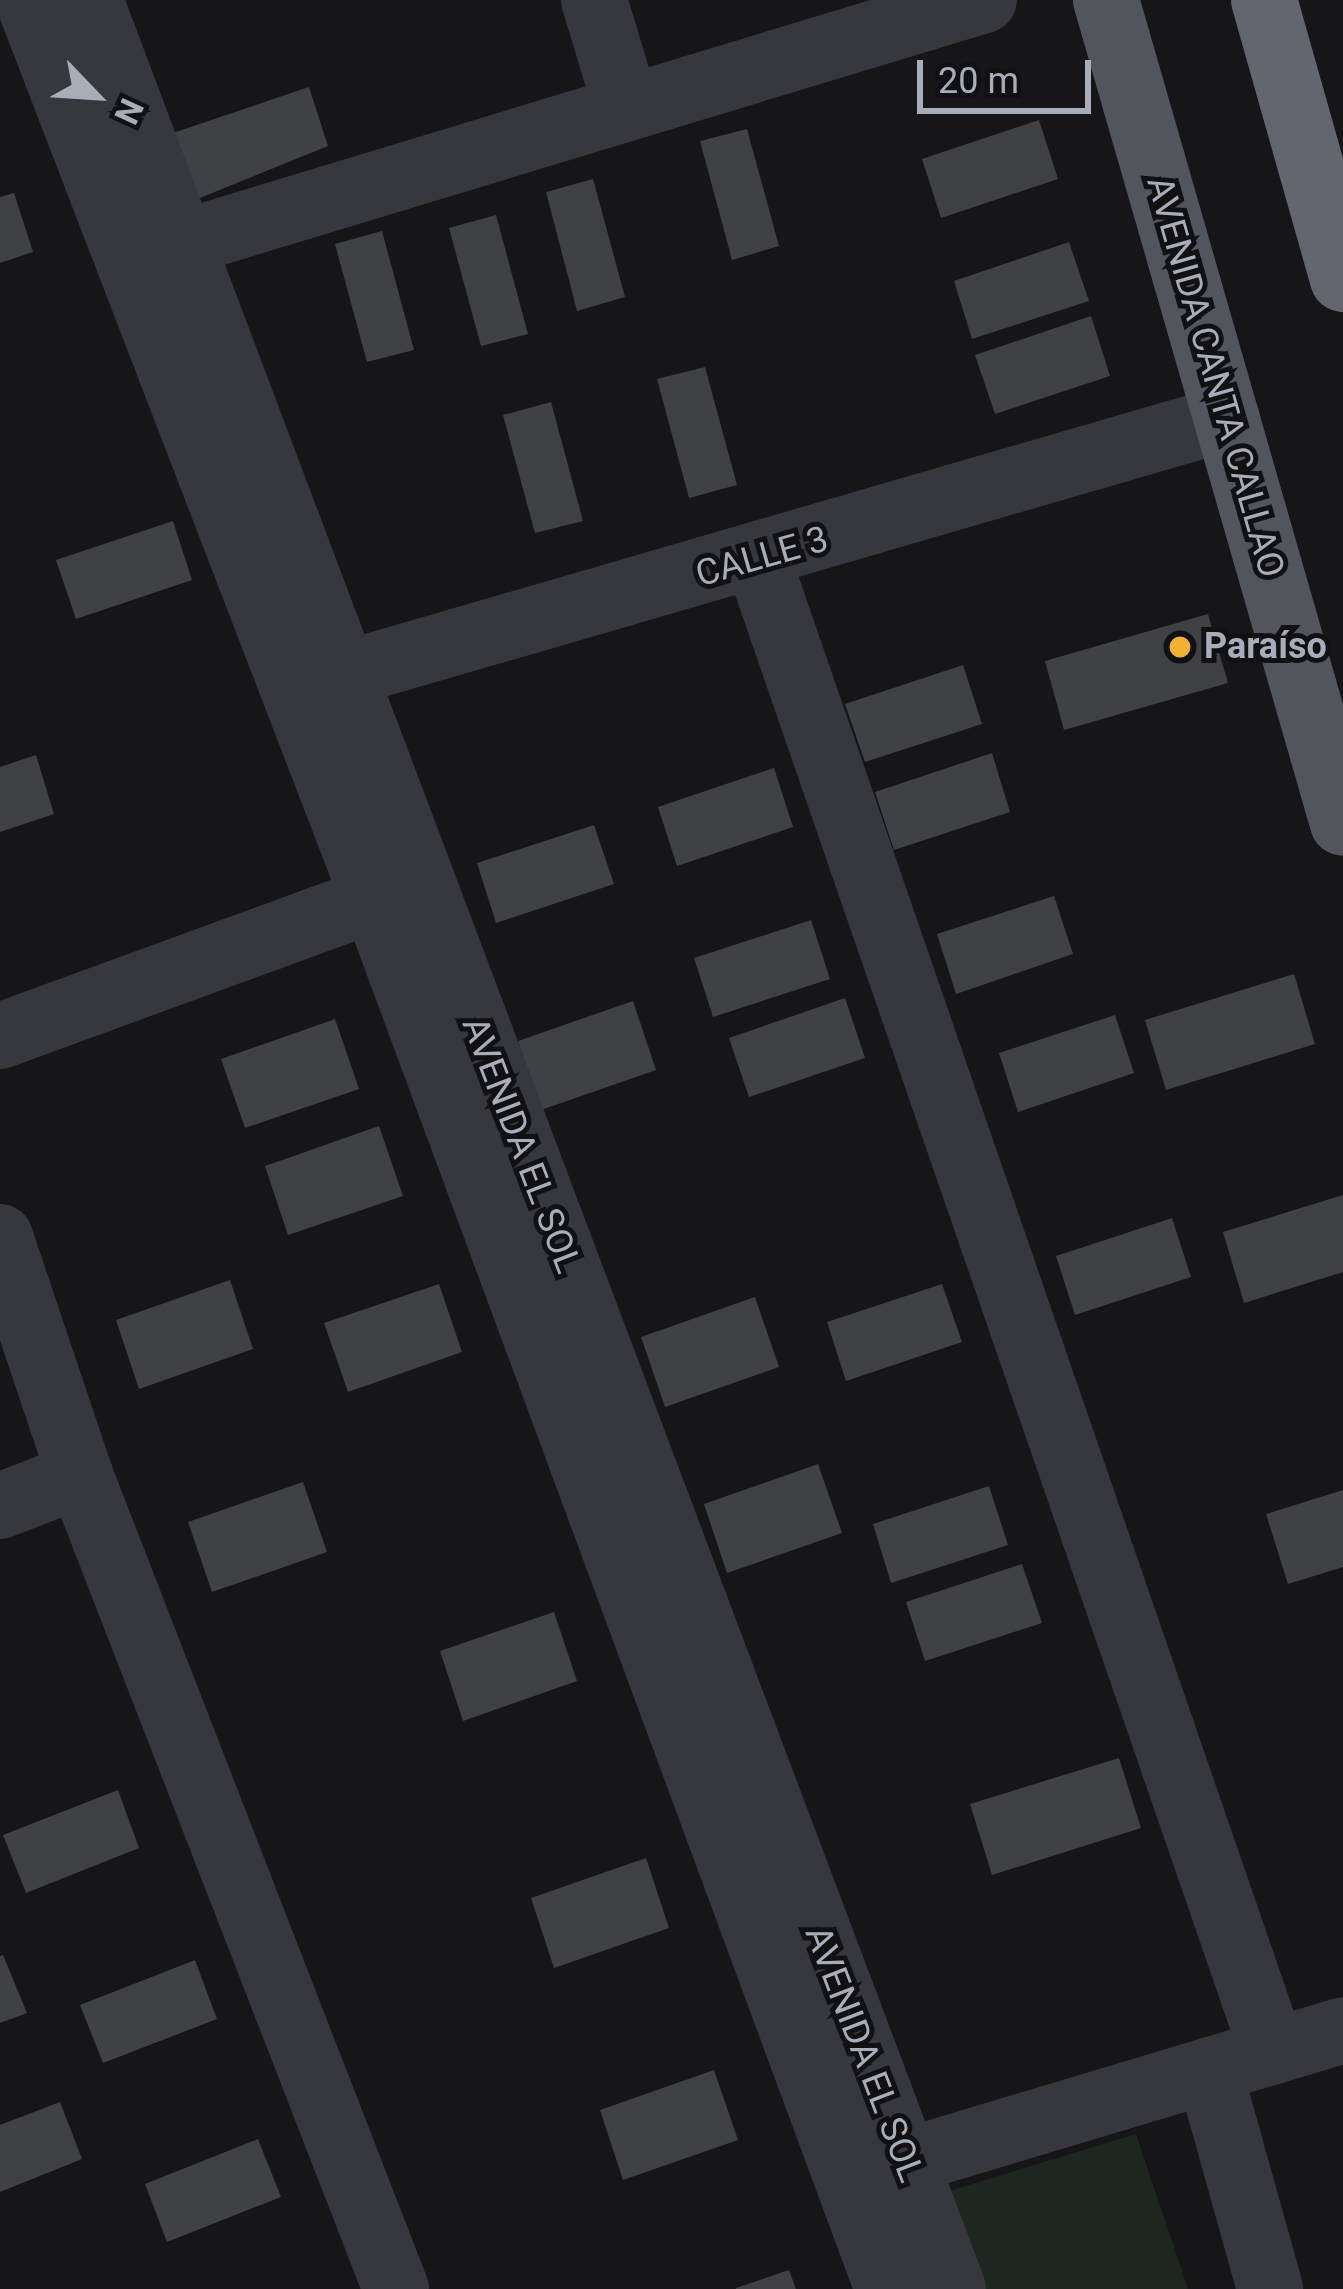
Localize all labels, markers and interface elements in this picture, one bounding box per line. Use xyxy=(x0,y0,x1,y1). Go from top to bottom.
north arrow xyxy=(36,36,156,156)
scale bar xyxy=(923,36,1097,110)
text: 20 m xyxy=(938,60,1019,102)
text: N xyxy=(106,93,152,130)
street label: AVENIDA CANTA CALLAO xyxy=(1137,172,1293,582)
street label: CALLE 3 xyxy=(691,518,833,596)
place label: Paraíso xyxy=(1204,625,1327,669)
marker: Paraíso xyxy=(1167,634,1193,660)
street label: AVENIDA EL SOL xyxy=(452,1011,590,1279)
street label: AVENIDA EL SOL xyxy=(795,1920,933,2188)

